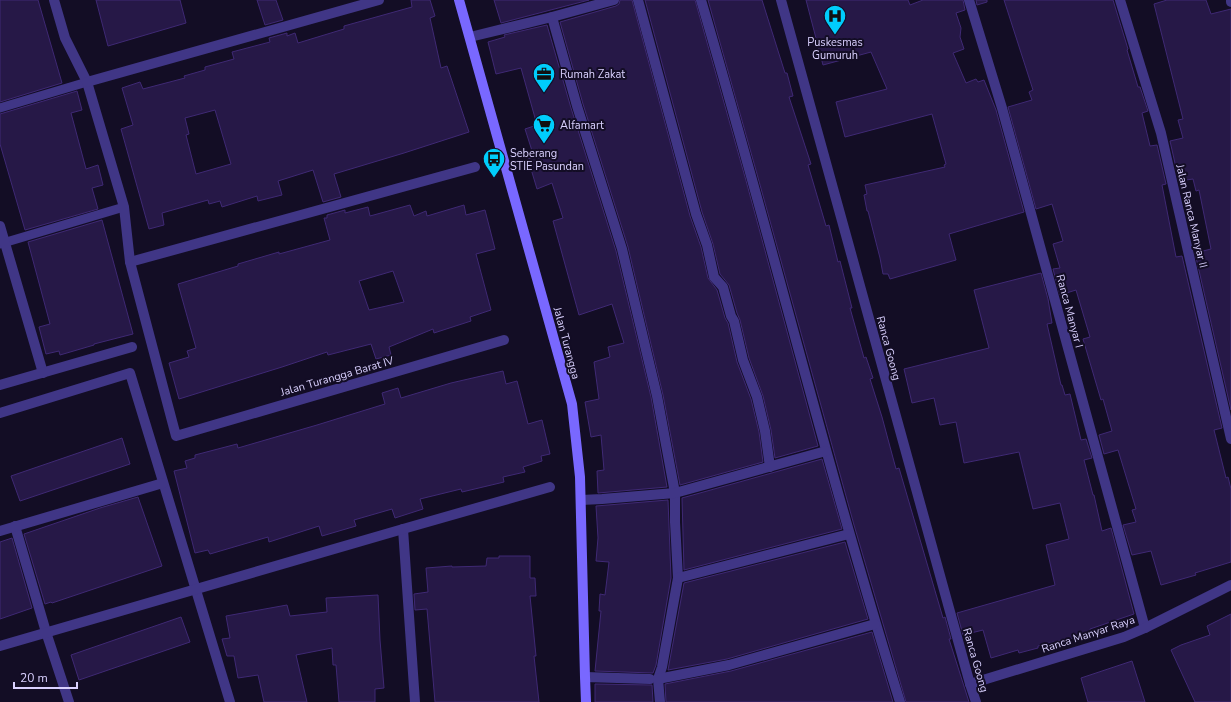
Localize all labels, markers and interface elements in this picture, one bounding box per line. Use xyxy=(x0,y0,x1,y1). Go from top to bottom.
hospital icon: Puskesmas Gumuruh xyxy=(822,3,848,36)
place label: Puskesmas Gumuruh xyxy=(807,35,863,63)
office icon: Rumah Zakat xyxy=(531,61,557,94)
place label: Rumah Zakat xyxy=(560,67,625,82)
supermarket icon: Alfamart xyxy=(531,112,557,145)
place label: Alfamart xyxy=(560,118,604,133)
bus stop icon: Seberang STIE Pasundan xyxy=(481,146,507,179)
place label: Seberang STIE Pasundan xyxy=(510,146,584,174)
street label: Jalan Ranca Manyar II xyxy=(1172,162,1211,269)
street label: Ranca Manyar I xyxy=(1053,273,1087,350)
street label: Jalan Turangga xyxy=(549,304,583,381)
street label: Ranca Goong xyxy=(873,314,904,382)
street label: Jalan Turangga Barat IV xyxy=(278,353,396,400)
street label: Ranca Manyar Raya xyxy=(1040,612,1137,657)
street label: Ranca Goong xyxy=(959,626,992,694)
scale bar xyxy=(14,664,77,690)
text: 20 m xyxy=(20,670,48,686)

